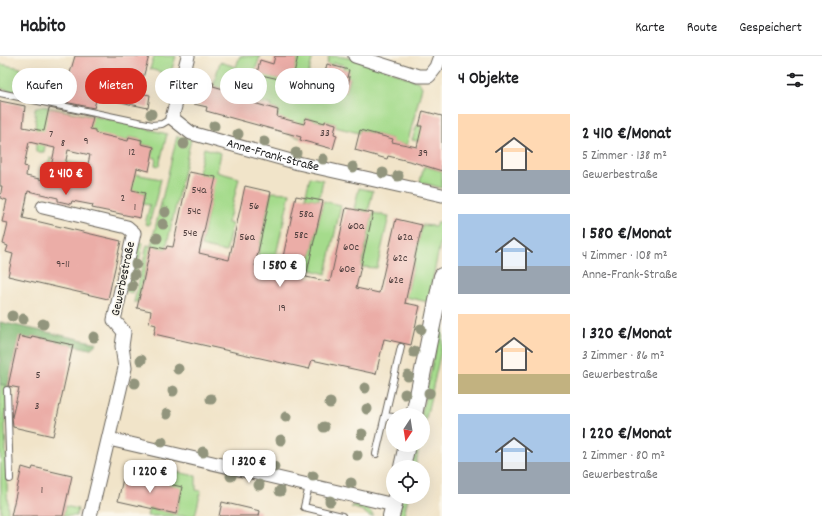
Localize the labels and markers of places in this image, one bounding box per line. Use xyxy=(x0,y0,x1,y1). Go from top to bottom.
pin: 2 410 € xyxy=(29,162,103,196)
pin: 1 580 € xyxy=(243,254,317,288)
pin: 1 320 € xyxy=(212,450,286,484)
pin: 1 220 € xyxy=(113,460,187,494)

